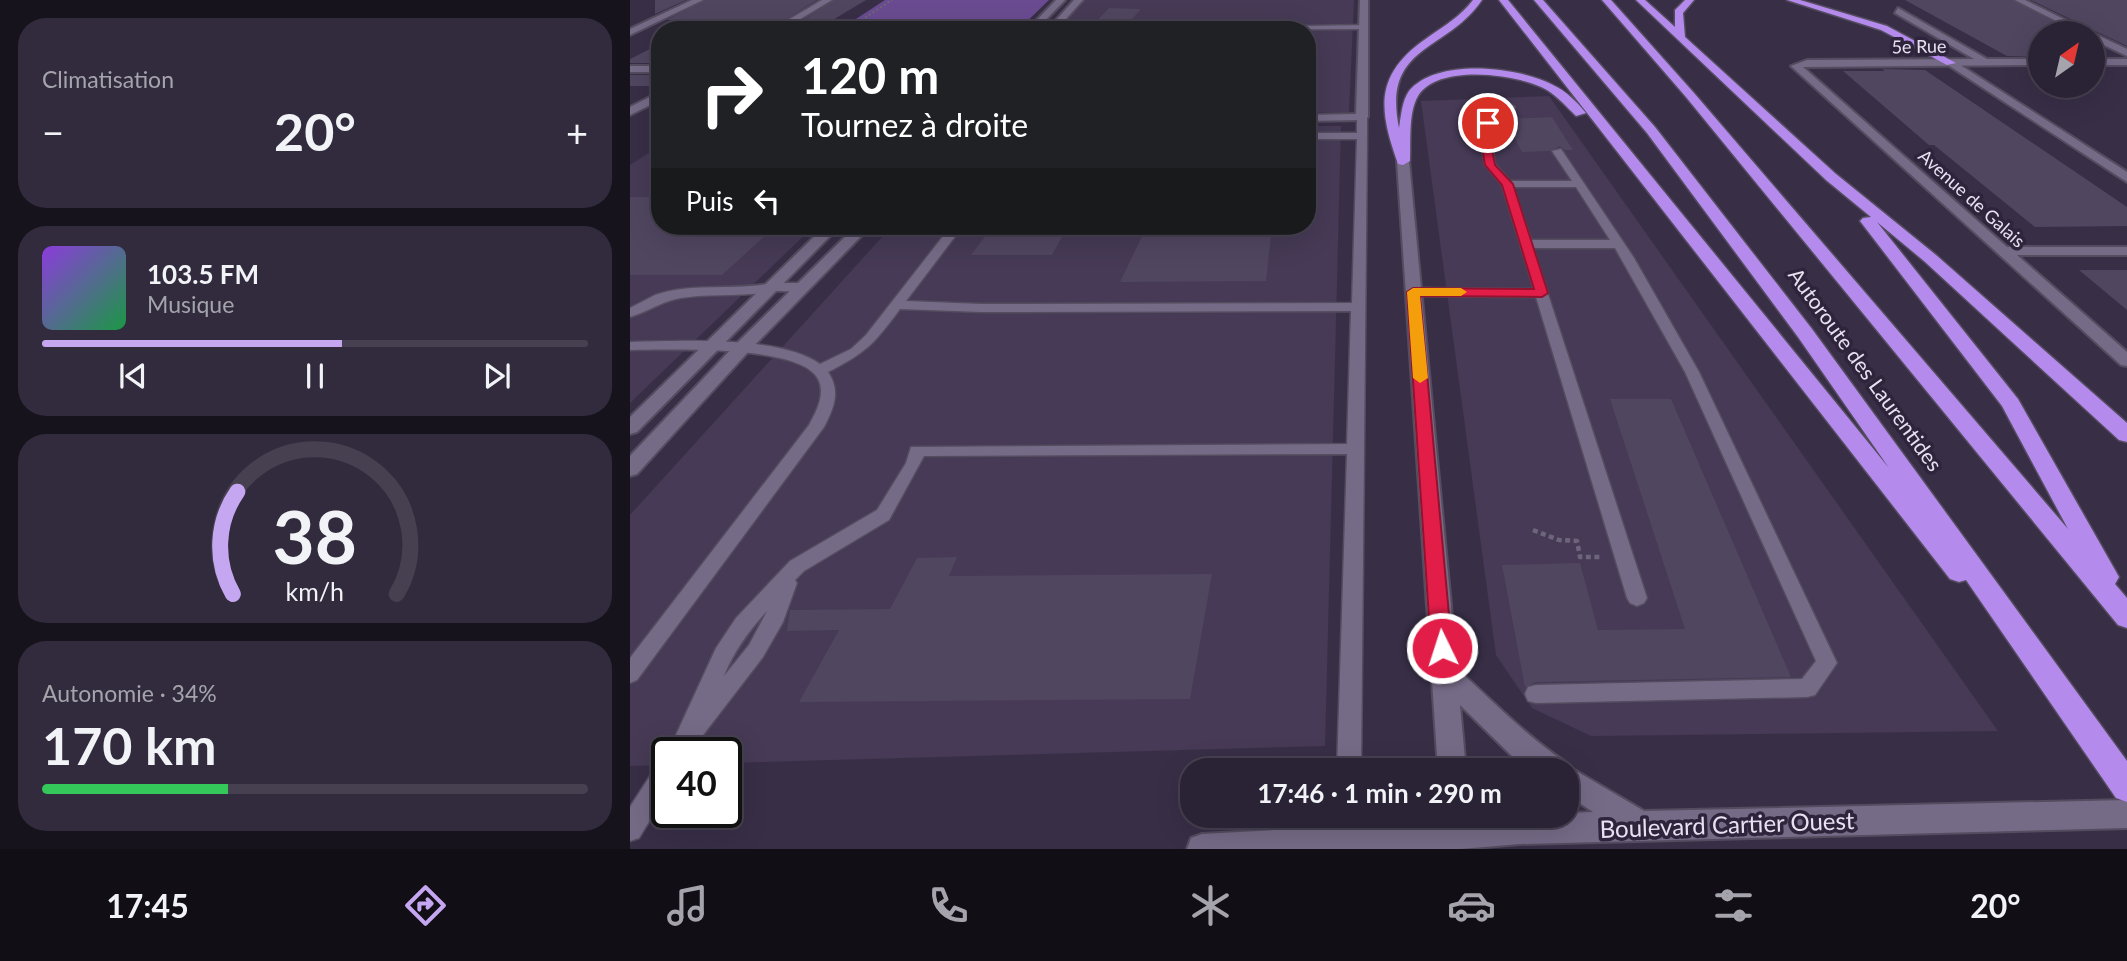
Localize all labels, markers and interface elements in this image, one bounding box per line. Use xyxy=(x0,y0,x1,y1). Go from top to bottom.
north arrow xyxy=(2028,21,2105,98)
map controls xyxy=(2028,21,2105,98)
street label: 5e Rue xyxy=(1891,35,1947,57)
text: 120 m xyxy=(801,46,939,104)
icon: right xyxy=(686,49,777,140)
text: Climatisation xyxy=(42,65,174,93)
pin xyxy=(1458,93,1518,153)
text: 20° xyxy=(274,100,356,162)
icon: arrive xyxy=(1469,104,1507,142)
text: Tournez à droite xyxy=(801,105,1028,144)
text: − xyxy=(42,109,64,155)
text: + xyxy=(566,109,588,155)
street label: Avenue de Galais xyxy=(1914,144,2030,252)
icon: left xyxy=(748,182,786,220)
text: Puis xyxy=(686,185,734,217)
text: 103.5 FM xyxy=(147,258,259,290)
street label: Autoroute des Laurentides xyxy=(1784,263,1948,475)
text: Musique xyxy=(147,290,234,318)
icon: previous xyxy=(114,357,152,395)
icon: pause xyxy=(296,357,334,395)
icon: next xyxy=(478,357,516,395)
text: 38 xyxy=(273,493,357,581)
text: km/h xyxy=(286,576,344,606)
position arrow xyxy=(1405,611,1479,685)
text: Autonomie · 34% xyxy=(42,679,217,707)
text: 170 km xyxy=(42,714,216,776)
speed limit sign: 40 xyxy=(651,737,742,828)
text: 17:46 · 1 min · 290 m xyxy=(1257,777,1502,809)
street label: Boulevard Cartier Ouest xyxy=(1599,805,1855,843)
icon: directions xyxy=(401,881,450,930)
icon: music xyxy=(663,881,712,930)
icon: phone xyxy=(924,881,973,930)
icon: climate xyxy=(1186,881,1235,930)
icon: car xyxy=(1447,881,1496,930)
icon: filters xyxy=(1709,881,1758,930)
text: 17:45 xyxy=(106,886,189,925)
text: 20° xyxy=(1970,886,2021,925)

